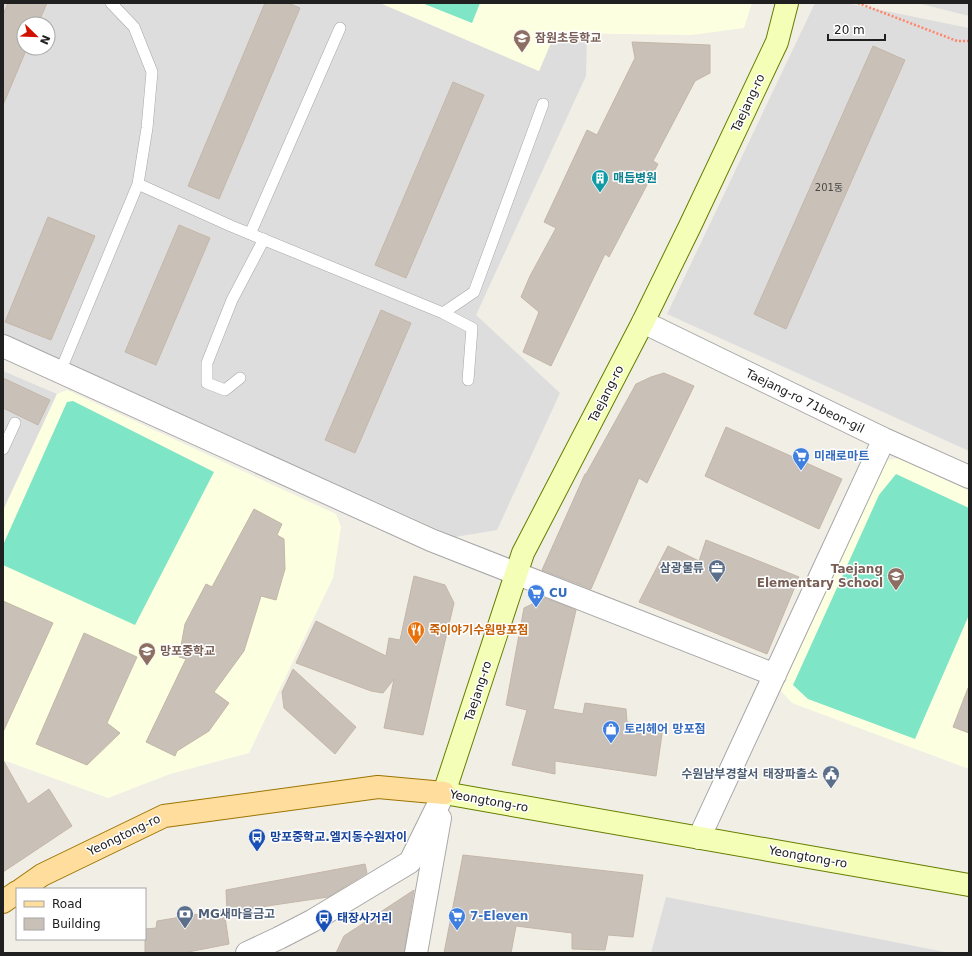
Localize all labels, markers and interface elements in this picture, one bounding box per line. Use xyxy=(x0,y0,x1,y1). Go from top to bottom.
north arrow xyxy=(16,16,56,56)
scale bar xyxy=(828,16,885,42)
text: 20 m xyxy=(834,23,865,37)
school or university icon: 잠원초등학교 xyxy=(512,28,532,53)
place label: 잠원초등학교 xyxy=(535,31,601,45)
text: N xyxy=(37,33,53,46)
street label: Taejang-ro xyxy=(728,72,768,135)
building icon: 매듭병원 xyxy=(590,168,610,193)
place label: 매듭병원 xyxy=(613,171,657,185)
house number: 201동 xyxy=(815,182,843,193)
street label: Taejang-ro xyxy=(585,363,626,426)
street label: Taejang-ro 71beon-gil xyxy=(743,366,866,436)
supermarket icon: 미래로마트 xyxy=(791,446,811,471)
place label: 미래로마트 xyxy=(814,449,869,463)
office icon: 삼광물류 xyxy=(707,558,727,583)
place label: 삼광물류 xyxy=(660,561,704,575)
place label: Taejang Elementary School xyxy=(757,562,883,590)
school or university icon: Taejang Elementary School xyxy=(886,566,906,591)
supermarket icon: CU xyxy=(526,583,546,608)
place label: CU xyxy=(549,586,568,600)
restaurant icon: 죽이야기수원망포점 xyxy=(406,620,426,645)
place label: 죽이야기수원망포점 xyxy=(429,623,528,637)
school or university icon: 망포중학교 xyxy=(137,641,157,666)
place label: 망포중학교 xyxy=(160,644,215,658)
street label: Taejang-ro xyxy=(461,659,494,724)
shop icon: 토리헤어 망포점 xyxy=(601,719,621,744)
place label: 토리헤어 망포점 xyxy=(624,722,705,736)
public building icon: 수원남부경찰서 태장파출소 xyxy=(821,764,841,789)
place label: 수원남부경찰서 태장파출소 xyxy=(681,767,818,781)
street label: Yeongtong-ro xyxy=(448,787,529,815)
street label: Yeongtong-ro xyxy=(84,811,163,859)
bus stop icon: 망포중학교.엘지동수원자이 xyxy=(247,827,267,852)
place label: 망포중학교.엘지동수원자이 xyxy=(270,830,407,844)
street label: Yeongtong-ro xyxy=(767,843,848,871)
legend xyxy=(16,888,146,940)
text: Road xyxy=(52,897,82,911)
bank icon: MG새마을금고 xyxy=(175,904,195,929)
supermarket icon: 7-Eleven xyxy=(447,906,467,931)
place label: MG새마을금고 xyxy=(198,907,275,921)
bus stop icon: 태장사거리 xyxy=(314,908,334,933)
place label: 7-Eleven xyxy=(470,909,528,923)
place label: 태장사거리 xyxy=(337,911,392,925)
text: Building xyxy=(52,917,101,931)

